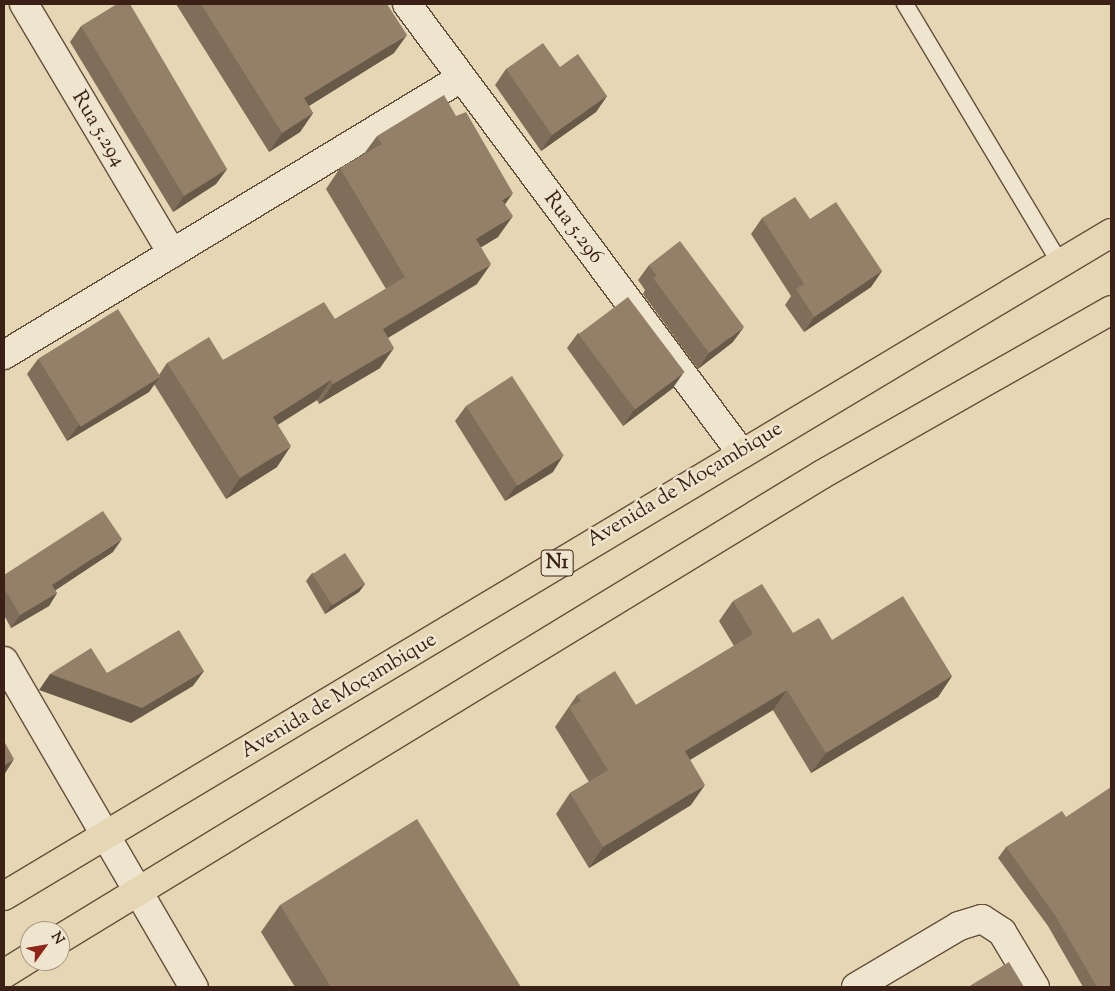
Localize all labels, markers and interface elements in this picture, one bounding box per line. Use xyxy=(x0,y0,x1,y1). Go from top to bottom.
street label: Rua 5.294 xyxy=(66,87,130,171)
street label: Rua 5.296 xyxy=(538,187,608,269)
street label: Avenida de Moçambique xyxy=(583,417,787,553)
road number: N1 xyxy=(540,546,574,580)
street label: Avenida de Moçambique xyxy=(237,628,441,764)
north arrow xyxy=(20,921,70,971)
text: N xyxy=(45,929,68,949)

